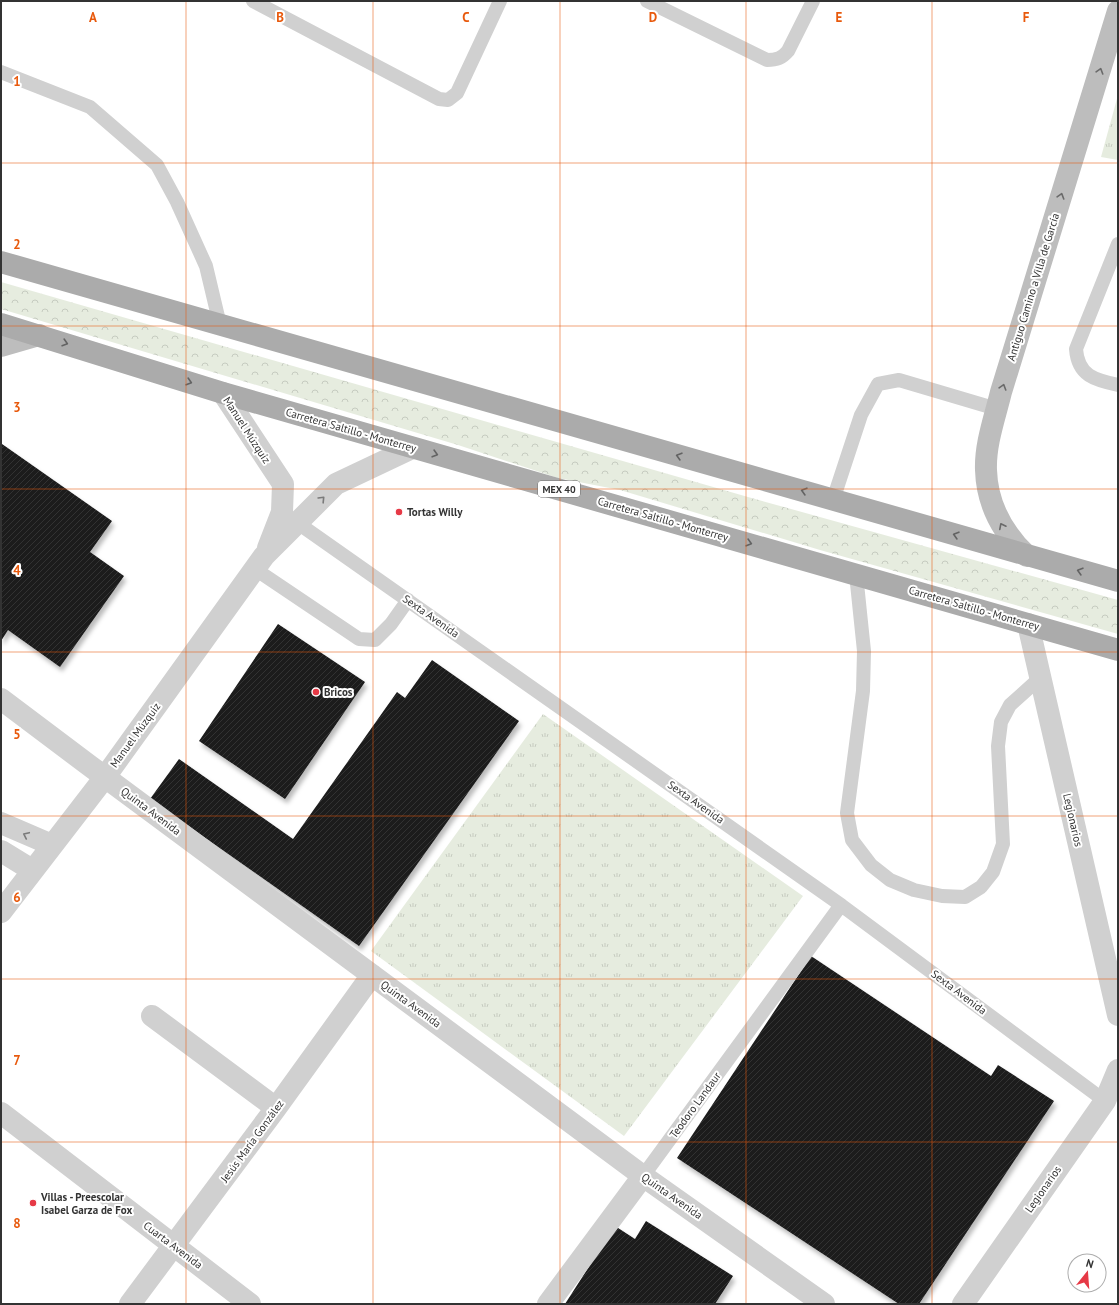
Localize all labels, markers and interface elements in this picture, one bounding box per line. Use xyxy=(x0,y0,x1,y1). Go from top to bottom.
text: A xyxy=(89,9,97,26)
text: B xyxy=(276,9,284,26)
text: C xyxy=(462,9,470,26)
text: D xyxy=(649,9,657,26)
text: E xyxy=(836,9,843,26)
text: F xyxy=(1023,9,1030,26)
one-way arrow xyxy=(1095,68,1104,75)
text: 1 xyxy=(13,73,21,90)
one-way arrow xyxy=(1056,192,1065,199)
street label: Antiguo Camino a Villa de García xyxy=(1004,211,1062,363)
text: 2 xyxy=(13,236,21,253)
one-way arrow xyxy=(62,339,69,347)
one-way arrow xyxy=(186,377,193,386)
one-way arrow xyxy=(998,384,1007,391)
street label: Manuel Múzquiz xyxy=(220,394,274,466)
text: 3 xyxy=(13,399,21,416)
street label: Carretera Saltillo - Monterrey xyxy=(284,405,419,456)
one-way arrow xyxy=(431,449,438,458)
one-way arrow xyxy=(675,452,682,461)
road number: MEX 40 xyxy=(538,481,580,497)
one-way arrow xyxy=(800,487,807,496)
street label: Carretera Saltillo - Monterrey xyxy=(596,494,731,545)
one-way arrow xyxy=(317,496,325,504)
place label: Tortas Willy xyxy=(407,505,463,519)
marker: Tortas Willy xyxy=(394,507,404,517)
one-way arrow xyxy=(1000,523,1007,530)
one-way arrow xyxy=(952,531,959,540)
one-way arrow xyxy=(745,538,752,547)
text: 4 xyxy=(13,562,21,579)
one-way arrow xyxy=(1077,567,1084,576)
street label: Carretera Saltillo - Monterrey xyxy=(907,583,1042,634)
street label: Sexta Avenida xyxy=(400,591,462,641)
place label: Bricos xyxy=(324,685,353,699)
marker: Bricos xyxy=(311,687,321,697)
street label: Manuel Múzquiz xyxy=(107,700,163,770)
text: 5 xyxy=(13,726,21,743)
street label: Sexta Avenida xyxy=(665,777,727,827)
street label: Quinta Avenida xyxy=(118,784,184,838)
street label: Legionarios xyxy=(1060,792,1086,848)
one-way arrow xyxy=(23,832,31,840)
text: 6 xyxy=(13,889,21,906)
street label: Sexta Avenida xyxy=(929,967,989,1017)
street label: Quinta Avenida xyxy=(378,977,444,1031)
text: 7 xyxy=(13,1052,21,1069)
street label: Teodoro Landaur xyxy=(666,1069,724,1141)
street label: Jesús María González xyxy=(217,1097,287,1186)
street label: Legionarios xyxy=(1022,1163,1064,1215)
street label: Quinta Avenida xyxy=(639,1170,705,1222)
place label: Villas - Preescolar Isabel Garza de Fox xyxy=(40,1190,132,1217)
marker: Villas - Preescolar Isabel Garza de Fox xyxy=(28,1198,38,1208)
text: 8 xyxy=(13,1215,21,1232)
street label: Cuarta Avenida xyxy=(141,1218,205,1272)
north arrow xyxy=(1067,1253,1107,1293)
text: N xyxy=(1084,1256,1095,1271)

